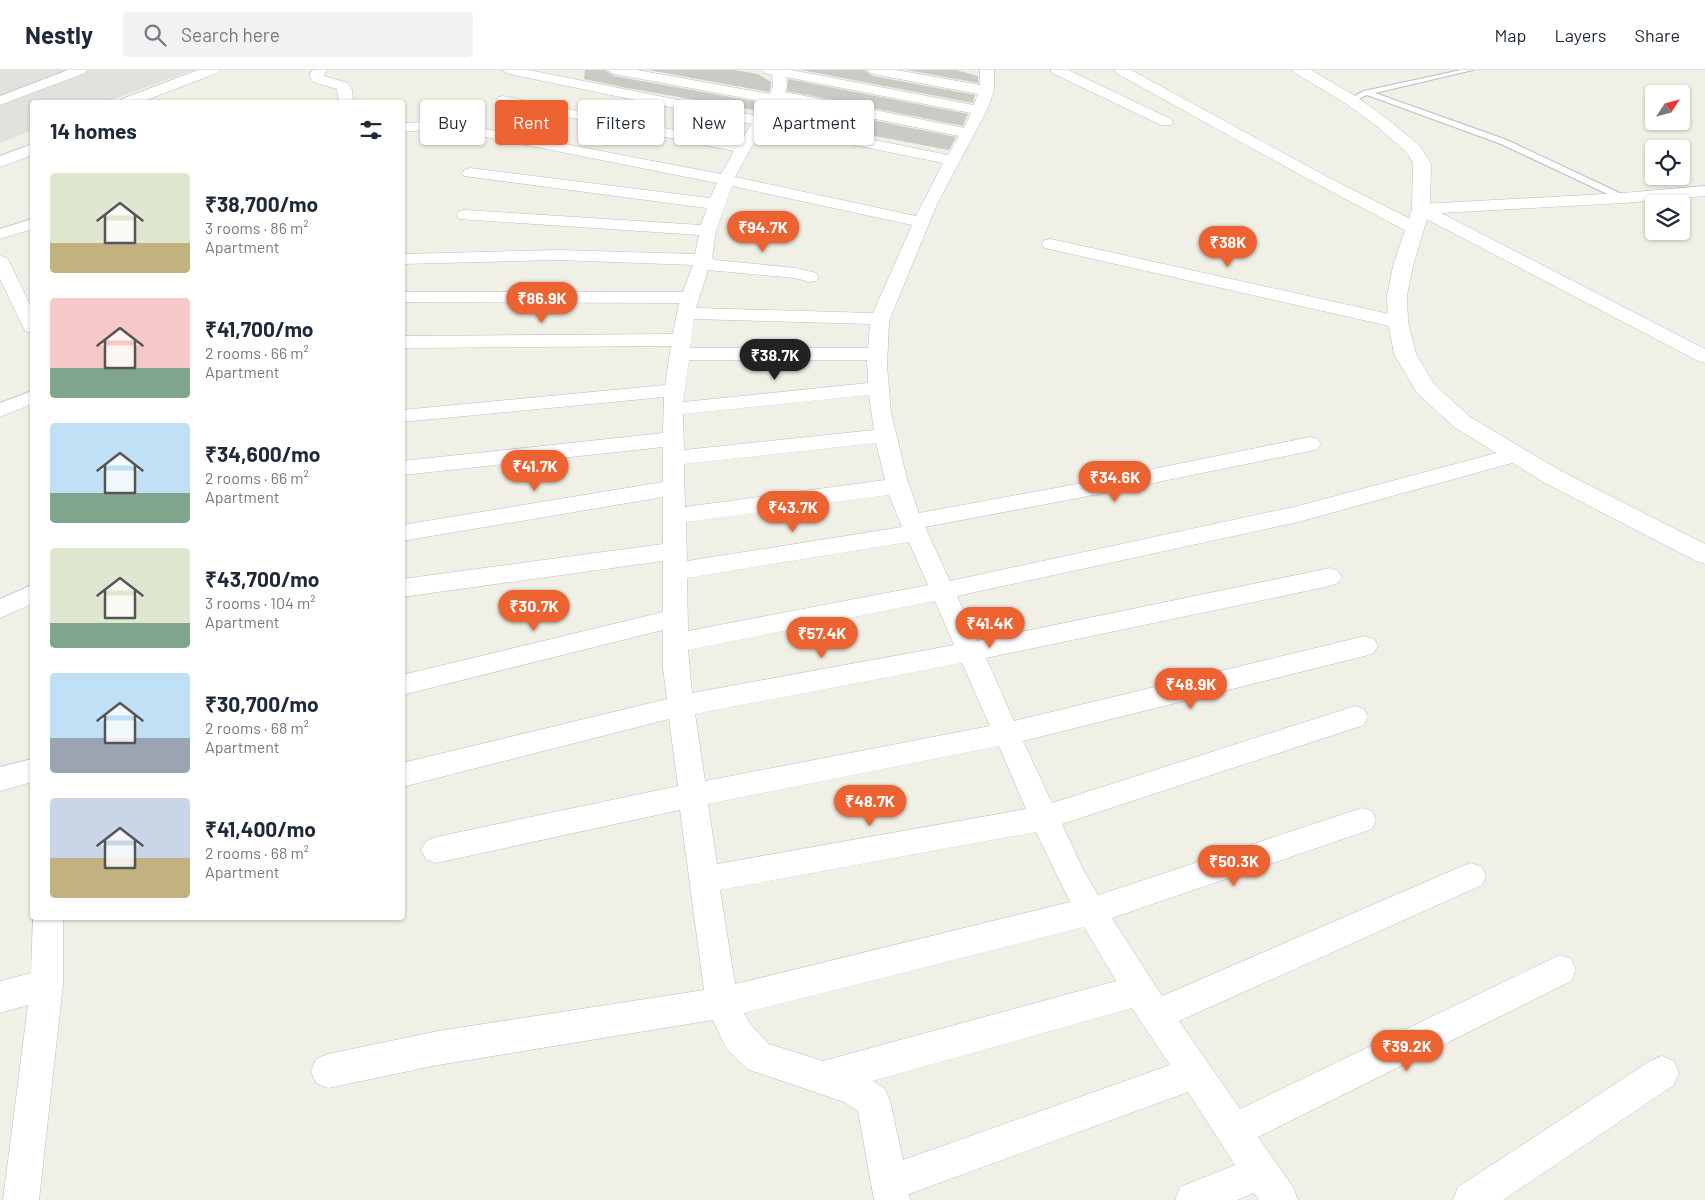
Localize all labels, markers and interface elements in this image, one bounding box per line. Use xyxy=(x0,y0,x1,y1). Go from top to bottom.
search box xyxy=(123,12,473,57)
text: Nestly xyxy=(25,20,93,49)
icon: search xyxy=(141,21,169,49)
text: Search here xyxy=(181,23,280,46)
text: Map xyxy=(1494,24,1526,46)
text: Layers xyxy=(1554,24,1607,46)
text: Share xyxy=(1635,24,1680,46)
north arrow xyxy=(1645,85,1690,130)
map controls xyxy=(1645,85,1690,240)
chip: Buy xyxy=(420,100,485,145)
chip: Rent xyxy=(495,100,568,145)
chip: Filters xyxy=(578,100,664,145)
chip: New xyxy=(674,100,744,145)
chip: Apartment xyxy=(754,100,874,145)
icon: filters xyxy=(357,116,385,144)
text: 14 homes xyxy=(50,118,137,143)
button: locate xyxy=(1645,140,1690,185)
text: ₹38,700/mo xyxy=(205,191,318,216)
icon: home xyxy=(90,193,150,253)
button: layers xyxy=(1645,195,1690,240)
pin: ₹94.7K xyxy=(722,210,804,253)
text: ₹94.7K xyxy=(738,217,788,236)
text: 3 rooms · 86 m² xyxy=(205,218,309,237)
pin: ₹38K xyxy=(1198,226,1258,268)
text: ₹38K xyxy=(1210,232,1246,251)
text: Apartment xyxy=(205,237,280,256)
pin: ₹86.9K xyxy=(501,282,583,324)
text: ₹86.9K xyxy=(517,288,567,307)
text: ₹41,700/mo xyxy=(205,316,314,341)
icon: home xyxy=(90,318,150,378)
pin: ₹38.7K xyxy=(734,338,816,381)
text: 2 rooms · 66 m² xyxy=(205,343,309,362)
text: ₹38.7K xyxy=(751,345,799,364)
text: Apartment xyxy=(205,362,280,381)
text: ₹34,600/mo xyxy=(205,441,320,466)
icon: home xyxy=(90,443,150,503)
pin: ₹41.7K xyxy=(494,450,576,492)
text: ₹41.7K xyxy=(512,456,558,475)
pin: ₹34.6K xyxy=(1074,460,1156,503)
text: ₹34.6K xyxy=(1090,467,1140,486)
text: 2 rooms · 66 m² xyxy=(205,468,309,487)
text: Apartment xyxy=(205,487,280,506)
pin: ₹43.7K xyxy=(752,490,834,533)
text: ₹43.7K xyxy=(768,497,818,516)
text: ₹43,700/mo xyxy=(205,566,319,591)
icon: home xyxy=(90,568,150,628)
pin: ₹30.7K xyxy=(493,590,575,632)
text: 3 rooms · 104 m² xyxy=(205,593,315,612)
text: ₹30.7K xyxy=(509,596,559,615)
pin: ₹41.4K xyxy=(949,606,1031,649)
text: Apartment xyxy=(205,612,280,631)
text: ₹41.4K xyxy=(967,613,1013,632)
pin: ₹57.4K xyxy=(781,616,863,659)
text: ₹57.4K xyxy=(798,623,846,642)
pin: ₹48.9K xyxy=(1150,668,1232,710)
text: ₹48.9K xyxy=(1166,674,1216,693)
text: ₹30,700/mo xyxy=(205,691,319,716)
icon: home xyxy=(90,693,150,753)
text: 2 rooms · 68 m² xyxy=(205,718,309,737)
text: Apartment xyxy=(205,737,280,756)
pin: ₹48.7K xyxy=(829,784,911,827)
text: ₹48.7K xyxy=(845,791,895,810)
text: ₹41,400/mo xyxy=(205,816,316,841)
icon: home xyxy=(90,818,150,878)
text: 2 rooms · 68 m² xyxy=(205,843,309,862)
pin: ₹50.3K xyxy=(1193,844,1275,887)
text: ₹50.3K xyxy=(1209,851,1259,870)
text: Apartment xyxy=(205,862,280,881)
pin: ₹39.2K xyxy=(1366,1030,1448,1072)
text: ₹39.2K xyxy=(1382,1036,1432,1055)

